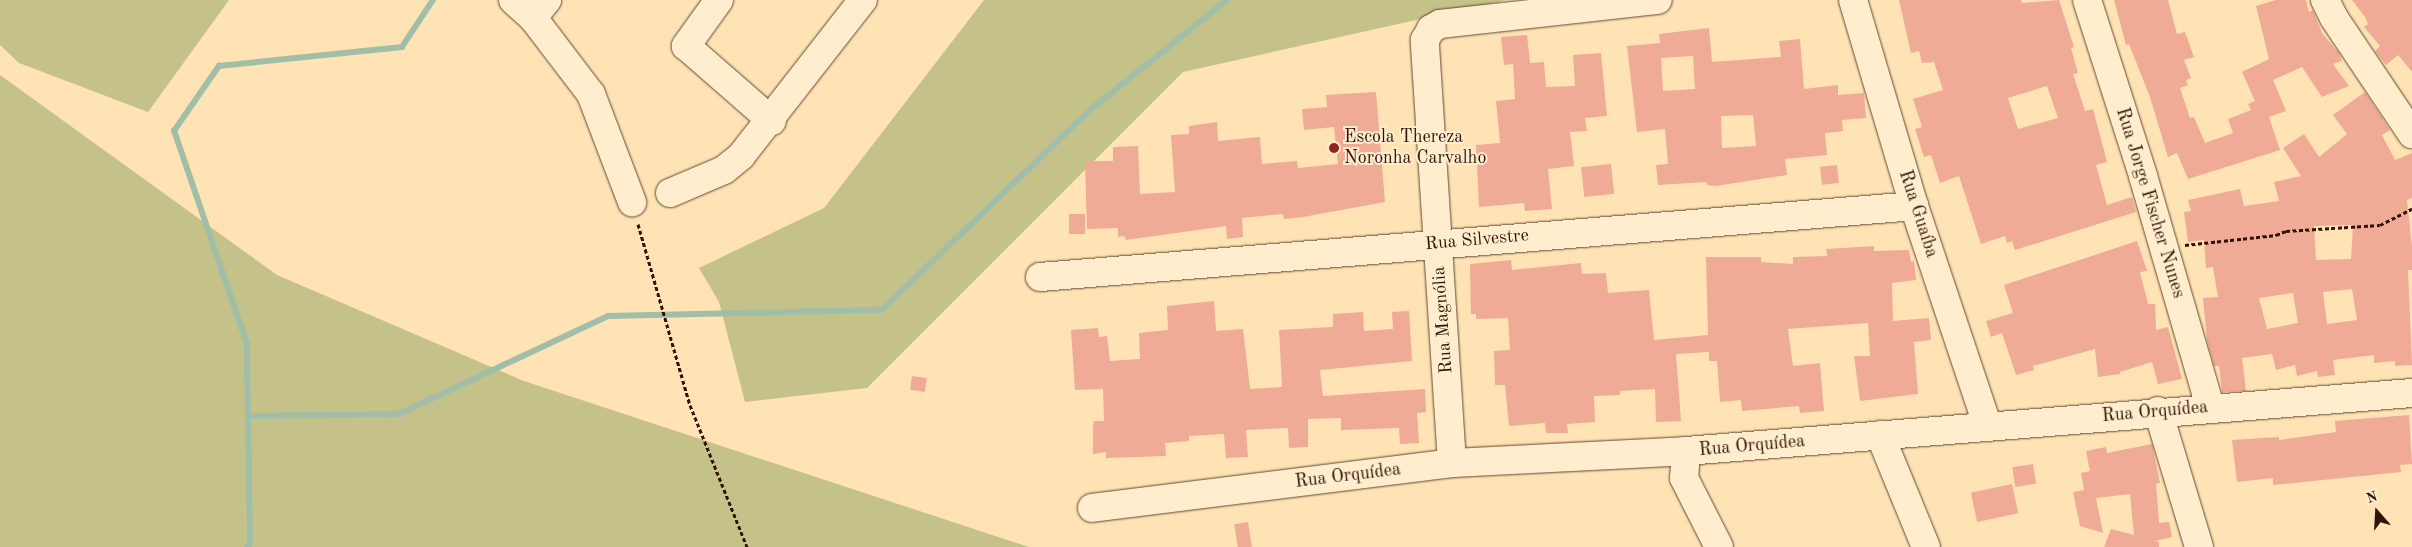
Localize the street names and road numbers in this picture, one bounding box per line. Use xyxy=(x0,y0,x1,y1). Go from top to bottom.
street label: Rua Jorge Fischer Nunes xyxy=(2111,105,2189,301)
street label: Rua Guaíba xyxy=(1894,167,1942,261)
street label: Rua Silvestre xyxy=(1424,225,1530,255)
street label: Rua Magnólia xyxy=(1428,266,1458,374)
street label: Rua Orquídea xyxy=(2101,397,2209,427)
street label: Rua Orquídea xyxy=(1698,431,1806,461)
street label: Rua Orquídea xyxy=(1294,459,1402,493)

